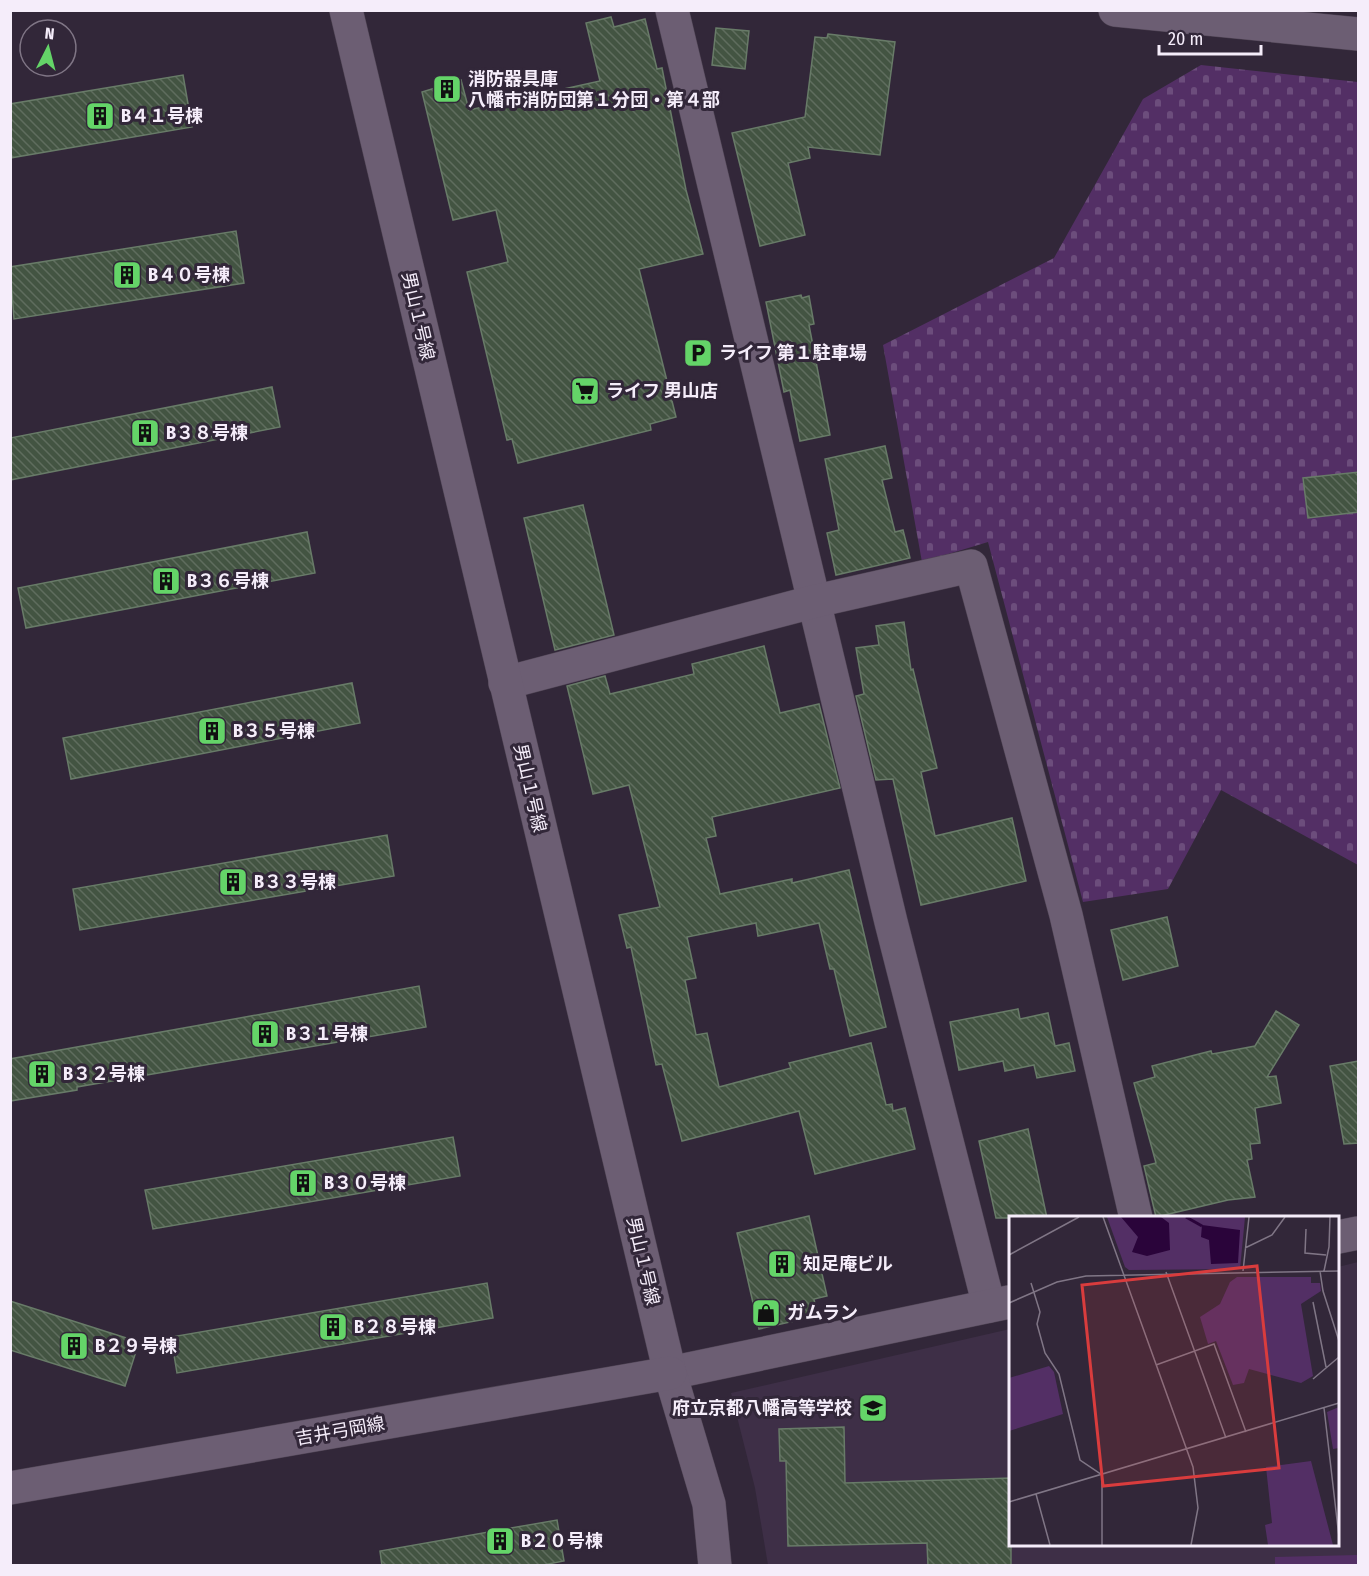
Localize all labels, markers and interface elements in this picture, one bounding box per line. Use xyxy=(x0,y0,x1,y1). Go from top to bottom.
north arrow xyxy=(18,18,78,78)
scale bar xyxy=(1159,18,1261,56)
text: N xyxy=(44,24,55,44)
text: 20 m xyxy=(1168,28,1203,50)
place label: 消防器具庫 八幡市消防団第１分団・第４部 xyxy=(468,68,720,111)
building icon: 消防器具庫 八幡市消防団第１分団・第４部 xyxy=(431,73,463,105)
building icon: B４１号棟 xyxy=(84,100,116,132)
place label: B４１号棟 xyxy=(121,105,203,127)
building icon: B４０号棟 xyxy=(111,259,143,291)
place label: B４０号棟 xyxy=(148,264,230,286)
street label: 男山１号線 xyxy=(397,270,439,362)
parking icon: ライフ 第１駐車場 xyxy=(682,337,714,369)
place label: ライフ 第１駐車場 xyxy=(719,342,867,364)
supermarket icon: ライフ 男山店 xyxy=(569,375,601,407)
place label: ライフ 男山店 xyxy=(606,380,718,402)
building icon: B３８号棟 xyxy=(129,417,161,449)
place label: B３８号棟 xyxy=(166,422,248,444)
building icon: B３６号棟 xyxy=(150,565,182,597)
place label: B３６号棟 xyxy=(187,570,269,592)
building icon: B３５号棟 xyxy=(196,715,228,747)
place label: B３５号棟 xyxy=(233,720,315,742)
street label: 男山１号線 xyxy=(509,742,551,834)
building icon: B３３号棟 xyxy=(217,866,249,898)
place label: B３３号棟 xyxy=(254,871,336,893)
building icon: B３１号棟 xyxy=(249,1018,281,1050)
place label: B３１号棟 xyxy=(286,1023,368,1045)
building icon: B３２号棟 xyxy=(26,1058,58,1090)
place label: B３２号棟 xyxy=(63,1063,145,1085)
building icon: B３０号棟 xyxy=(287,1167,319,1199)
place label: B３０号棟 xyxy=(324,1172,406,1194)
street label: 男山１号線 xyxy=(622,1215,664,1307)
inset map xyxy=(1009,1216,1339,1546)
building icon: 知足庵ビル xyxy=(766,1248,798,1280)
place label: 知足庵ビル xyxy=(803,1253,893,1275)
shop icon: ガムラン xyxy=(750,1297,782,1329)
place label: ガムラン xyxy=(787,1302,858,1324)
building icon: B２８号棟 xyxy=(317,1311,349,1343)
place label: B２８号棟 xyxy=(354,1316,436,1338)
building icon: B２９号棟 xyxy=(58,1330,90,1362)
place label: B２９号棟 xyxy=(95,1335,177,1357)
school or university icon: 府立京都八幡高等学校 xyxy=(857,1392,889,1424)
place label: 府立京都八幡高等学校 xyxy=(672,1397,852,1419)
street label: 吉井弓岡線 xyxy=(294,1412,386,1450)
building icon: B２０号棟 xyxy=(484,1525,516,1557)
place label: B２０号棟 xyxy=(521,1530,603,1552)

